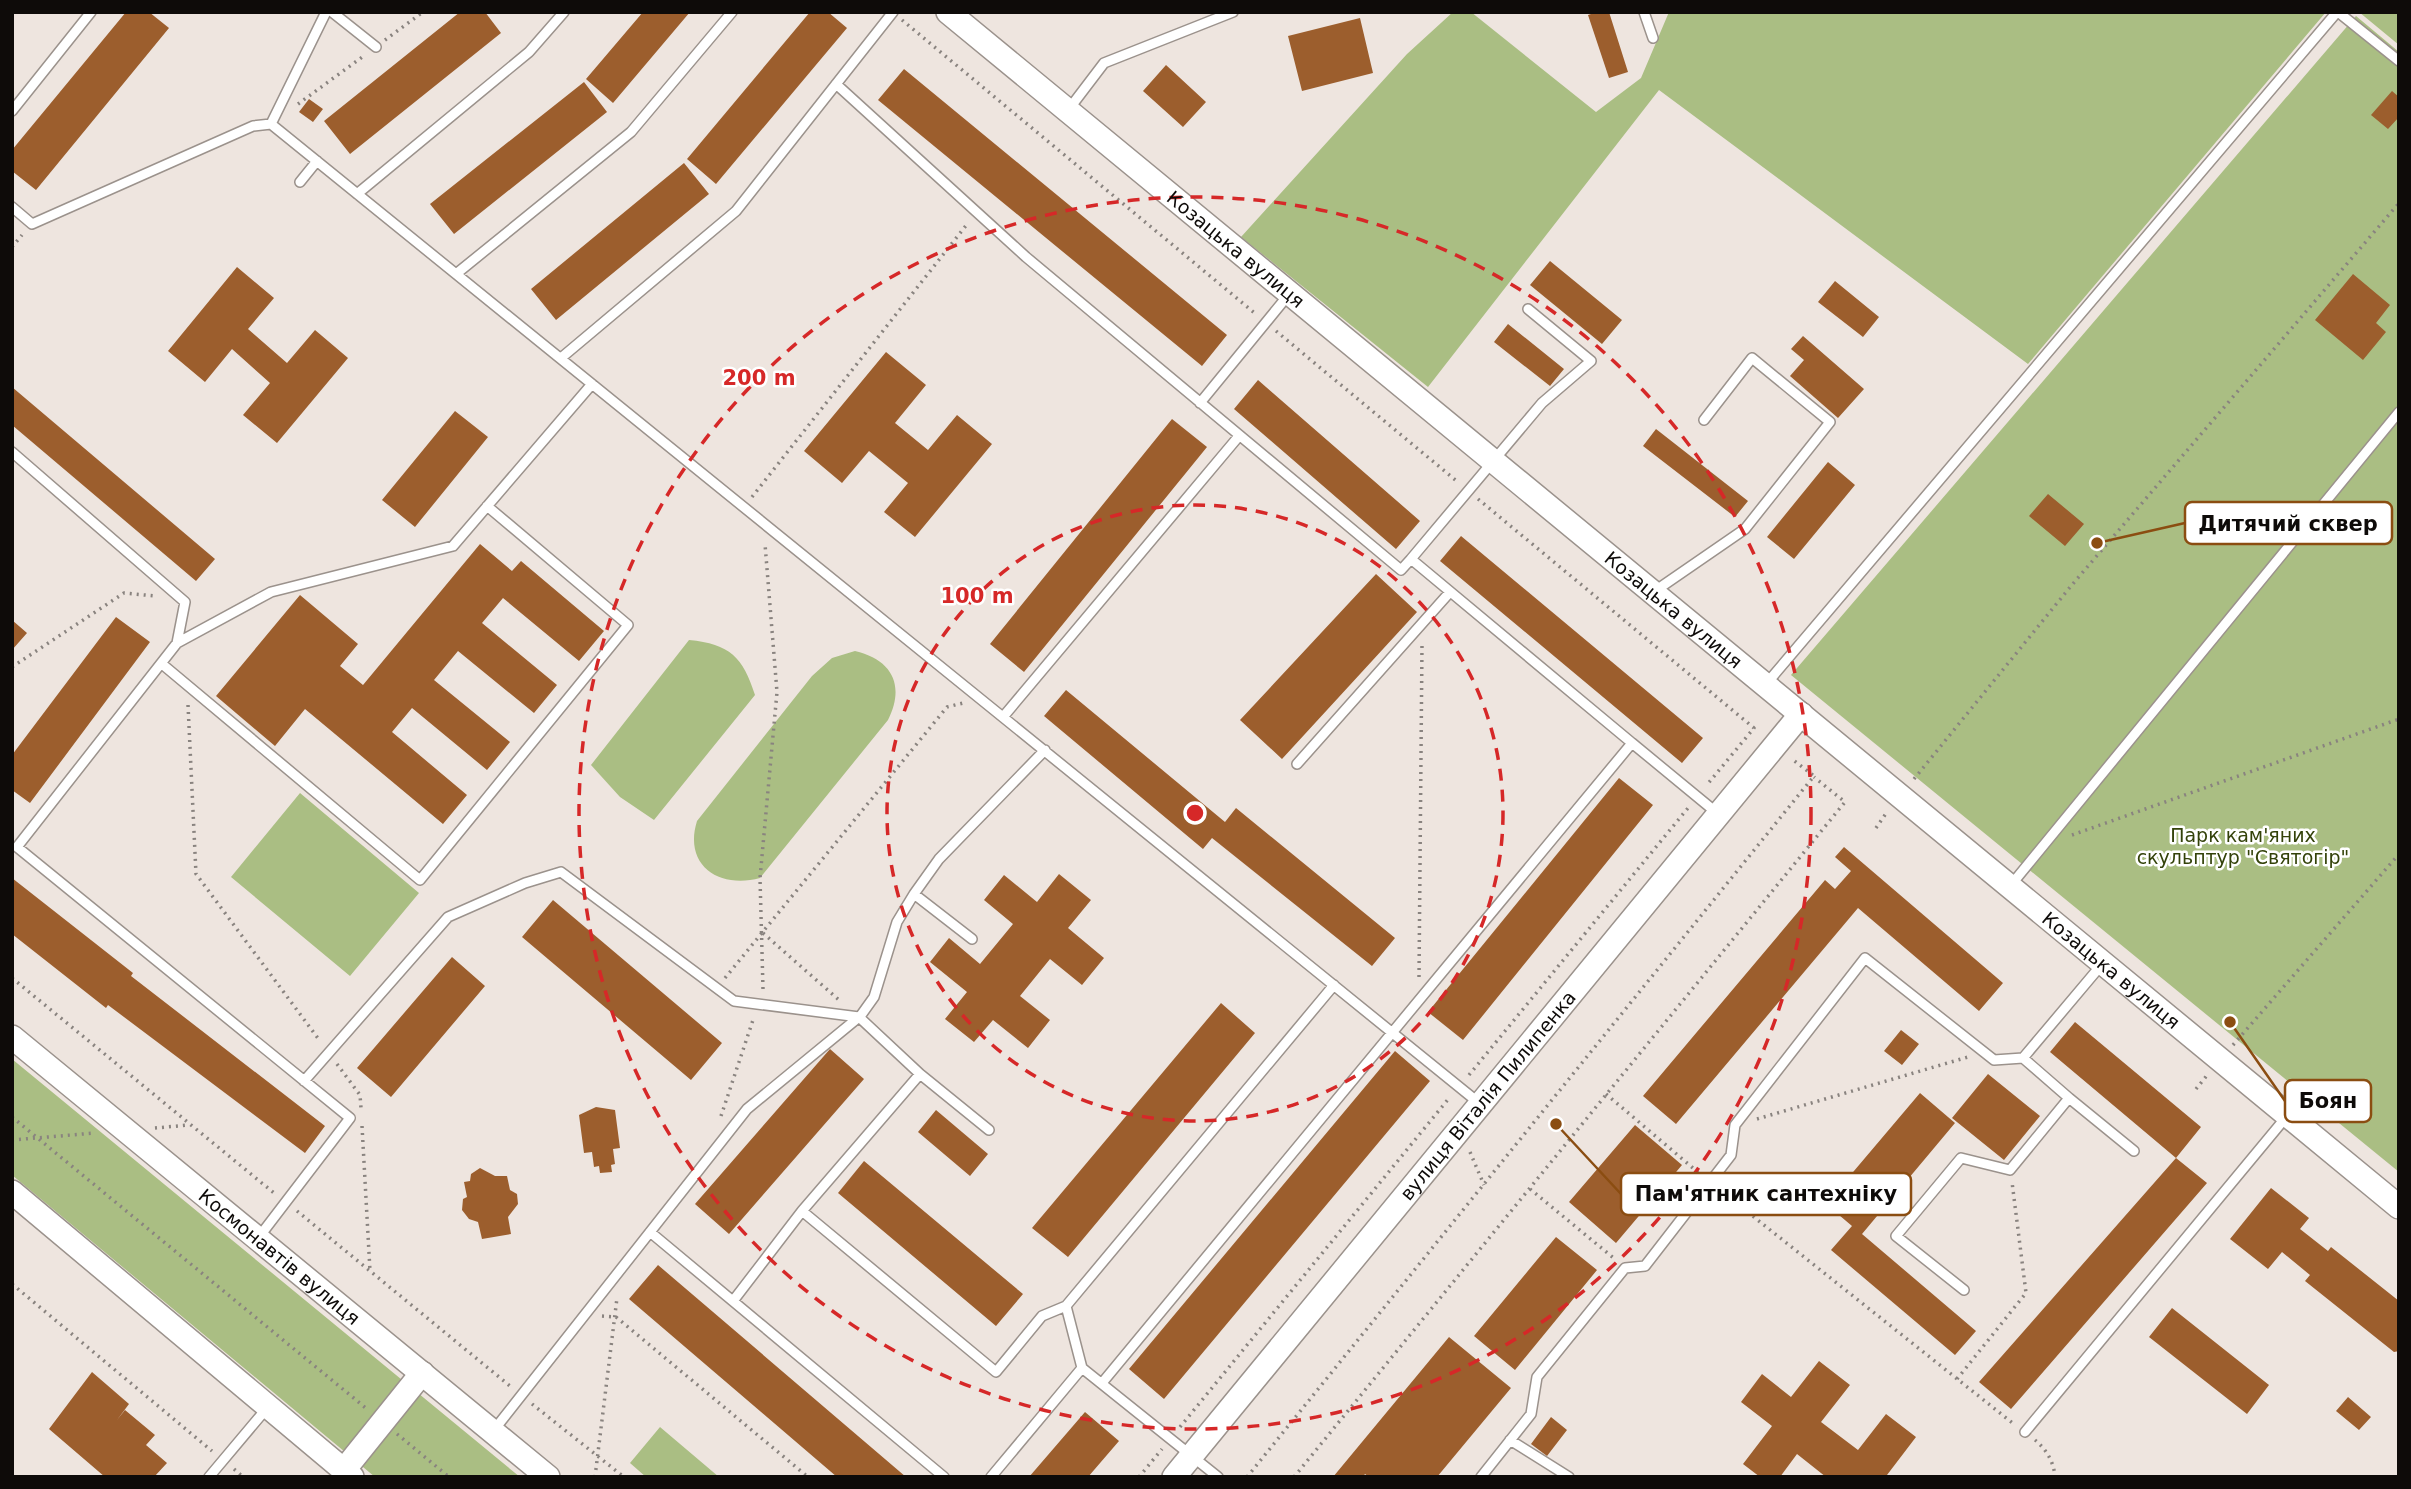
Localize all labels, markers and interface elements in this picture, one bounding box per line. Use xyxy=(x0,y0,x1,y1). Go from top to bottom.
street label: Козацька вулиця xyxy=(1163,186,1309,312)
text: 200 m xyxy=(722,366,796,390)
callout: Дитячий сквер xyxy=(2185,502,2392,544)
text: Дитячий сквер xyxy=(2198,512,2378,536)
street label: Козацька вулиця xyxy=(1600,547,1747,673)
text: 100 m xyxy=(940,584,1014,608)
centre of rings xyxy=(1183,801,1207,825)
park label: Парк кам'яних скульптур "Святогір" xyxy=(2137,824,2349,868)
street label: Козацька вулиця xyxy=(2038,907,2184,1033)
street label: вулиця Віталія Пилипенка xyxy=(1395,986,1580,1204)
callout: Боян xyxy=(2285,1080,2371,1122)
text: Боян xyxy=(2299,1089,2357,1113)
callout: Пам'ятник сантехніку xyxy=(1621,1173,1911,1215)
text: Пам'ятник сантехніку xyxy=(1635,1182,1898,1206)
street label: Космонавтів вулиця xyxy=(194,1184,364,1329)

